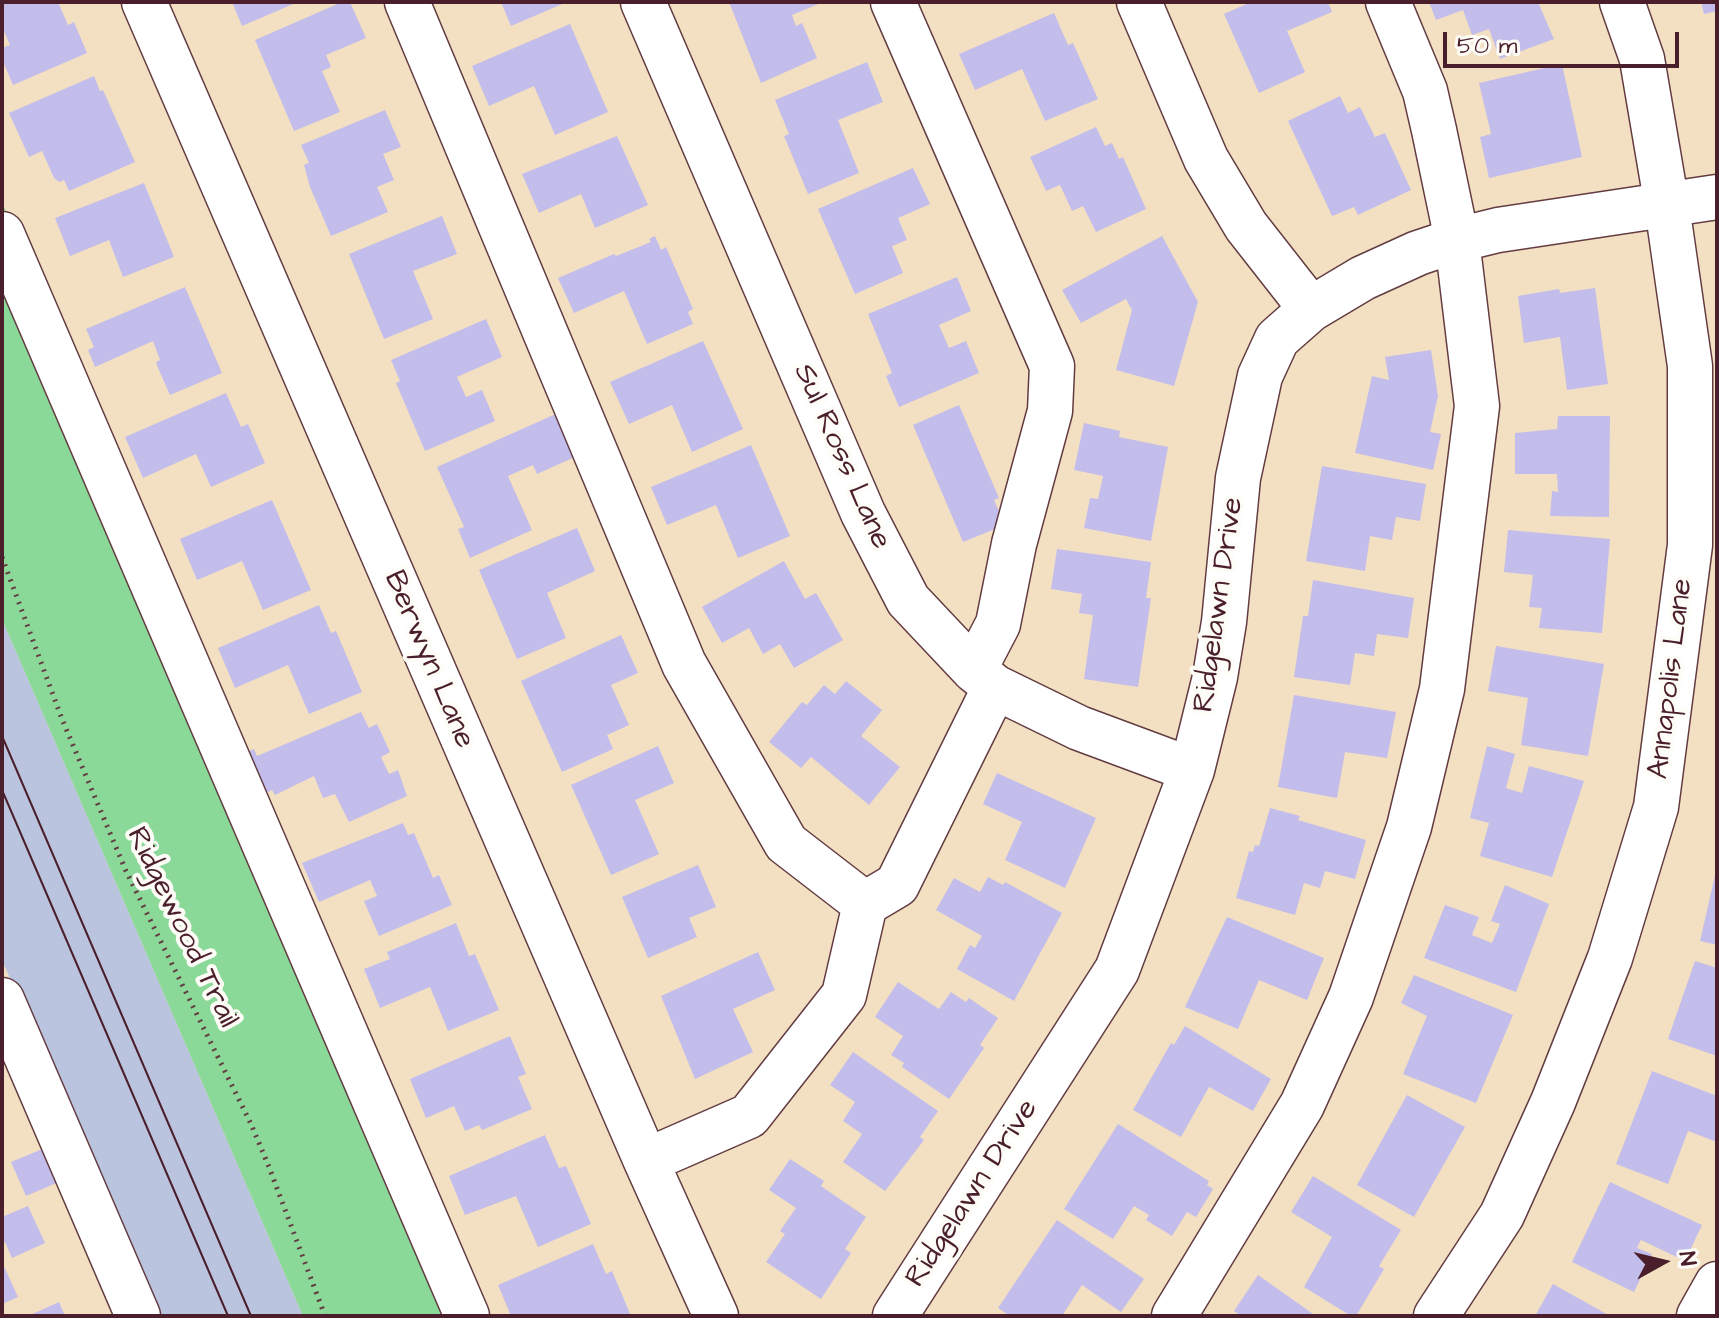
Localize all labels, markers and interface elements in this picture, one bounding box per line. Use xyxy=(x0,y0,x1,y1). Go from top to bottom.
scale bar xyxy=(1447,16,1683,66)
text: 50 m xyxy=(1457,29,1517,63)
street label: Sul Ross Lane xyxy=(784,359,898,555)
street label: Ridgelawn Drive xyxy=(1187,495,1253,715)
street label: Berwyn Lane xyxy=(374,566,482,754)
street label: Annapolis Lane xyxy=(1642,577,1702,781)
street label: Ridgewood Trail xyxy=(117,822,245,1034)
street label: Ridgelawn Drive xyxy=(899,1093,1047,1295)
north arrow xyxy=(1623,1222,1703,1302)
text: N xyxy=(1671,1250,1704,1268)

